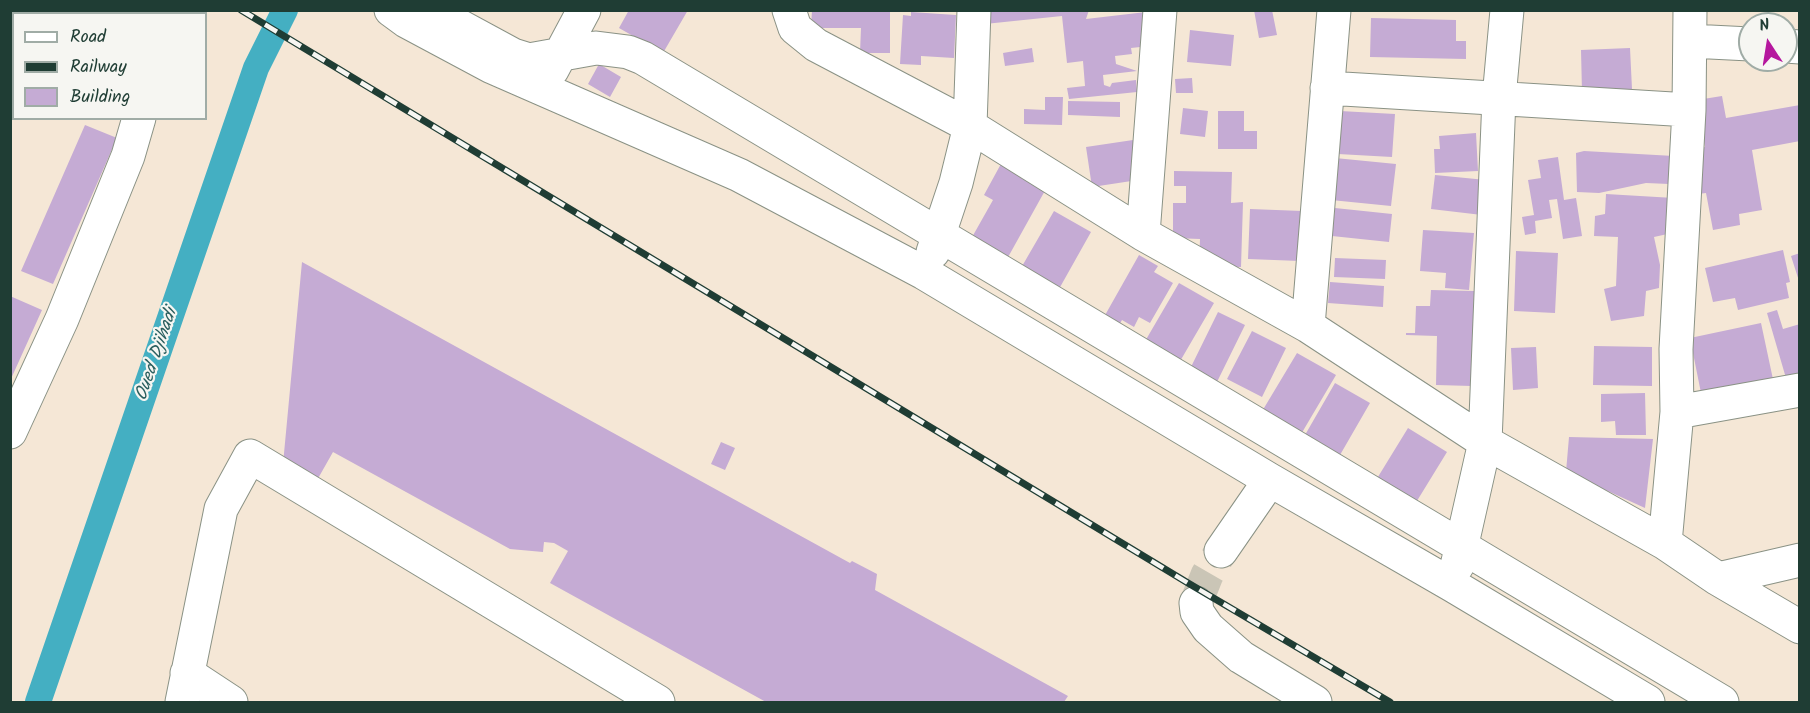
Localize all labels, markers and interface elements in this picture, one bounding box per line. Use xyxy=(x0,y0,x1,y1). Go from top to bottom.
legend xyxy=(12,12,207,120)
north arrow xyxy=(1738,12,1798,72)
text: N xyxy=(1757,13,1772,39)
text: Road xyxy=(70,23,106,52)
text: Railway xyxy=(70,53,127,82)
text: Building xyxy=(70,83,130,112)
water label: Oued Djihadi xyxy=(132,306,184,404)

